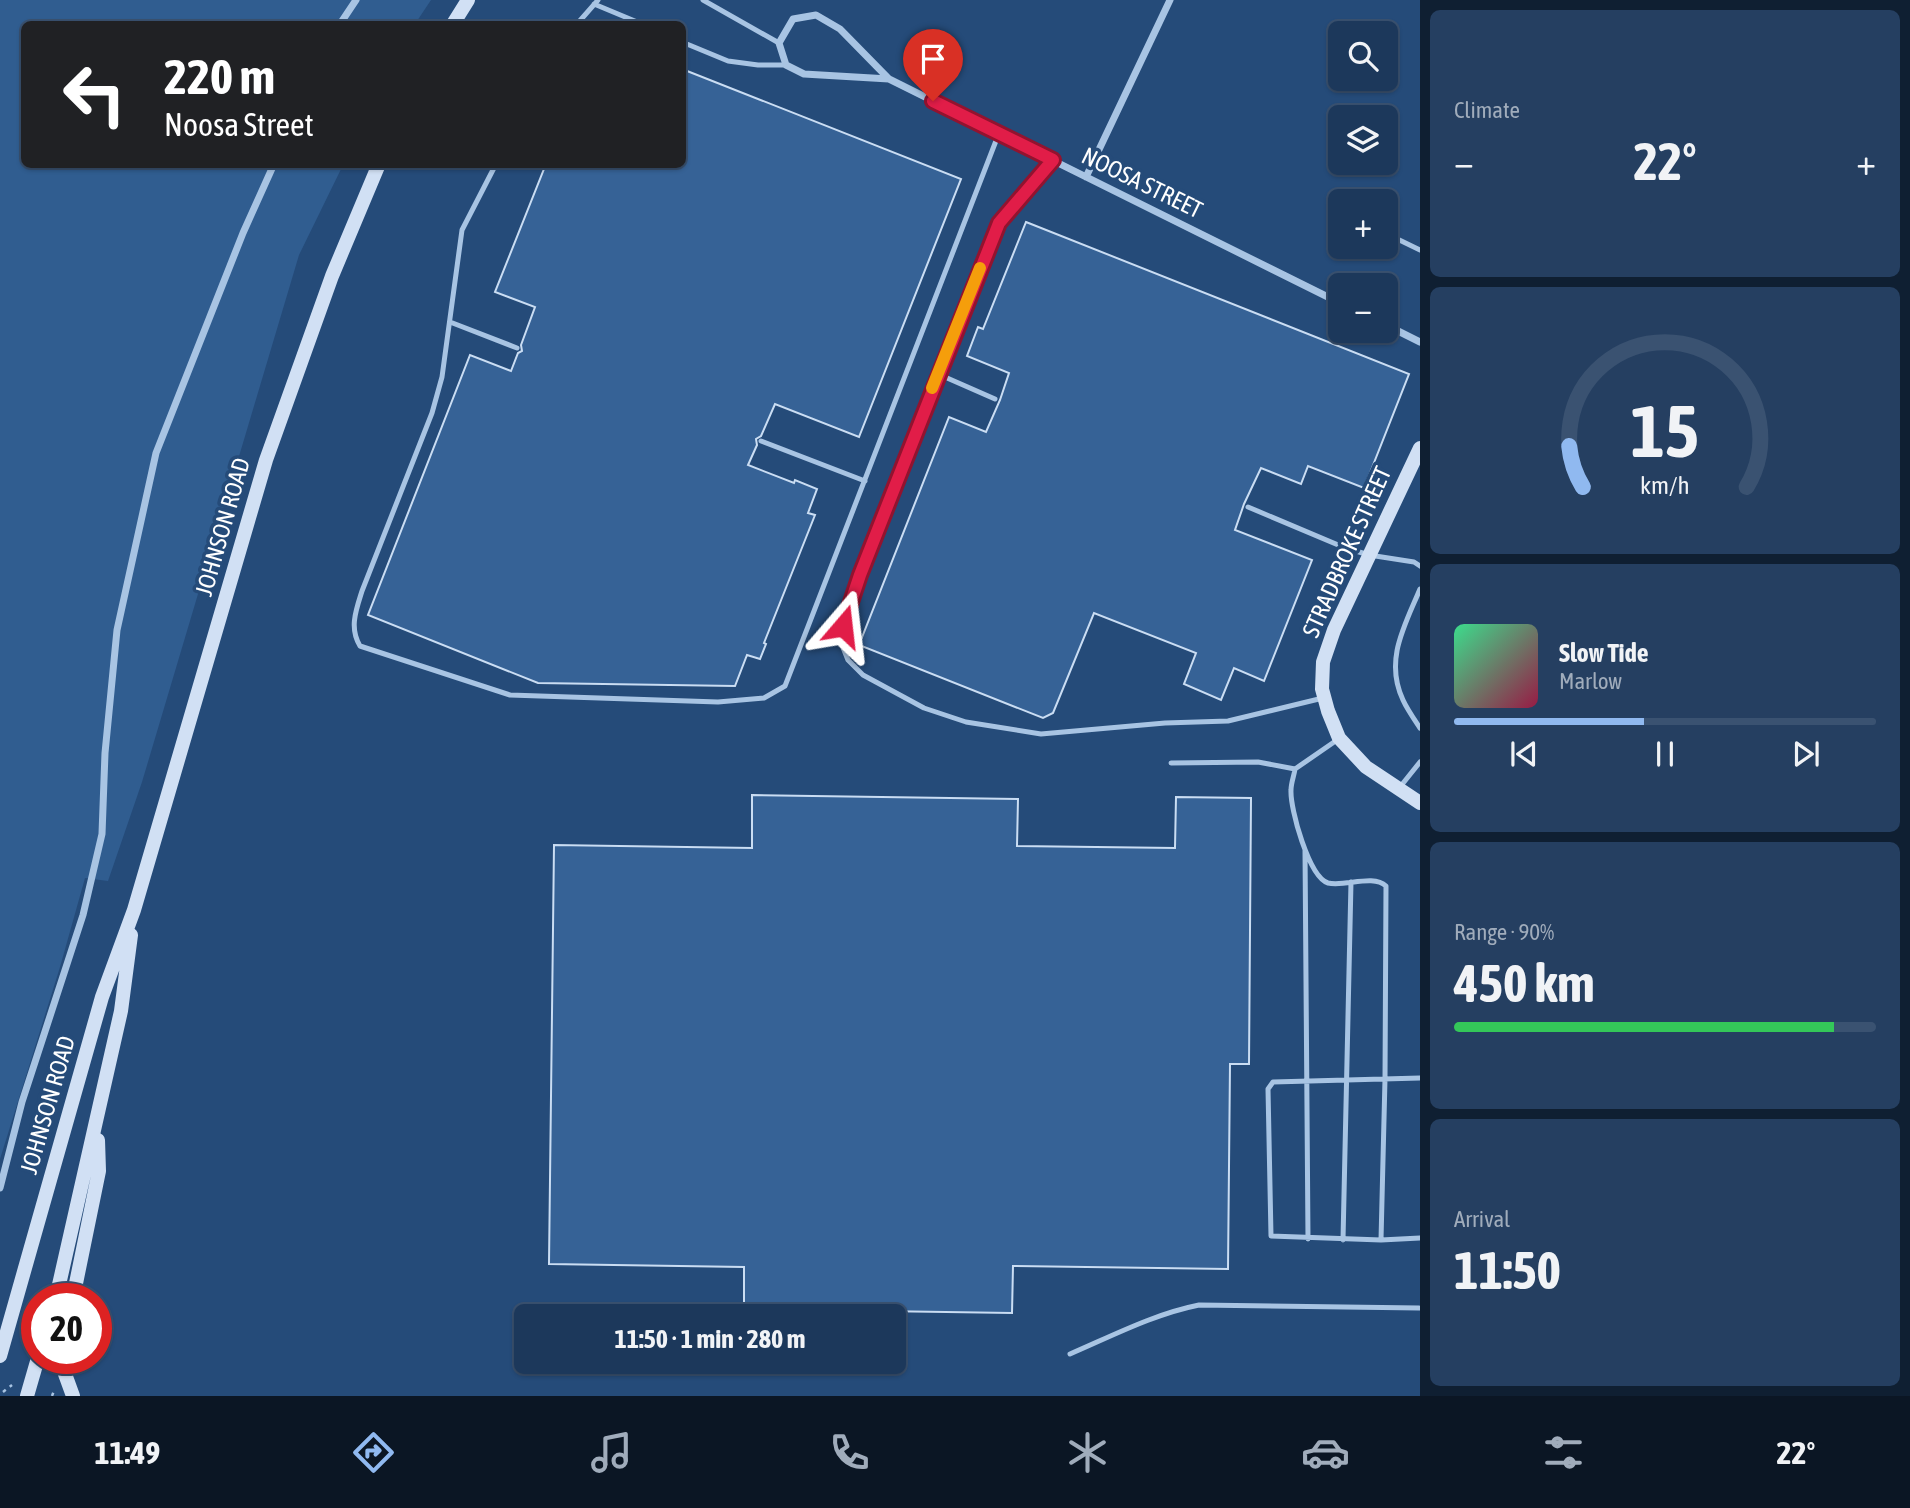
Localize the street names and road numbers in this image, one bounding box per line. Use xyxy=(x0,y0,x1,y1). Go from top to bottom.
street label: NOOSA STREET xyxy=(1077,142,1207,224)
street label: JOHNSON ROAD xyxy=(190,455,255,599)
street label: STRADBROKE STREET xyxy=(1297,462,1396,641)
street label: JOHNSON ROAD xyxy=(15,1033,80,1177)

